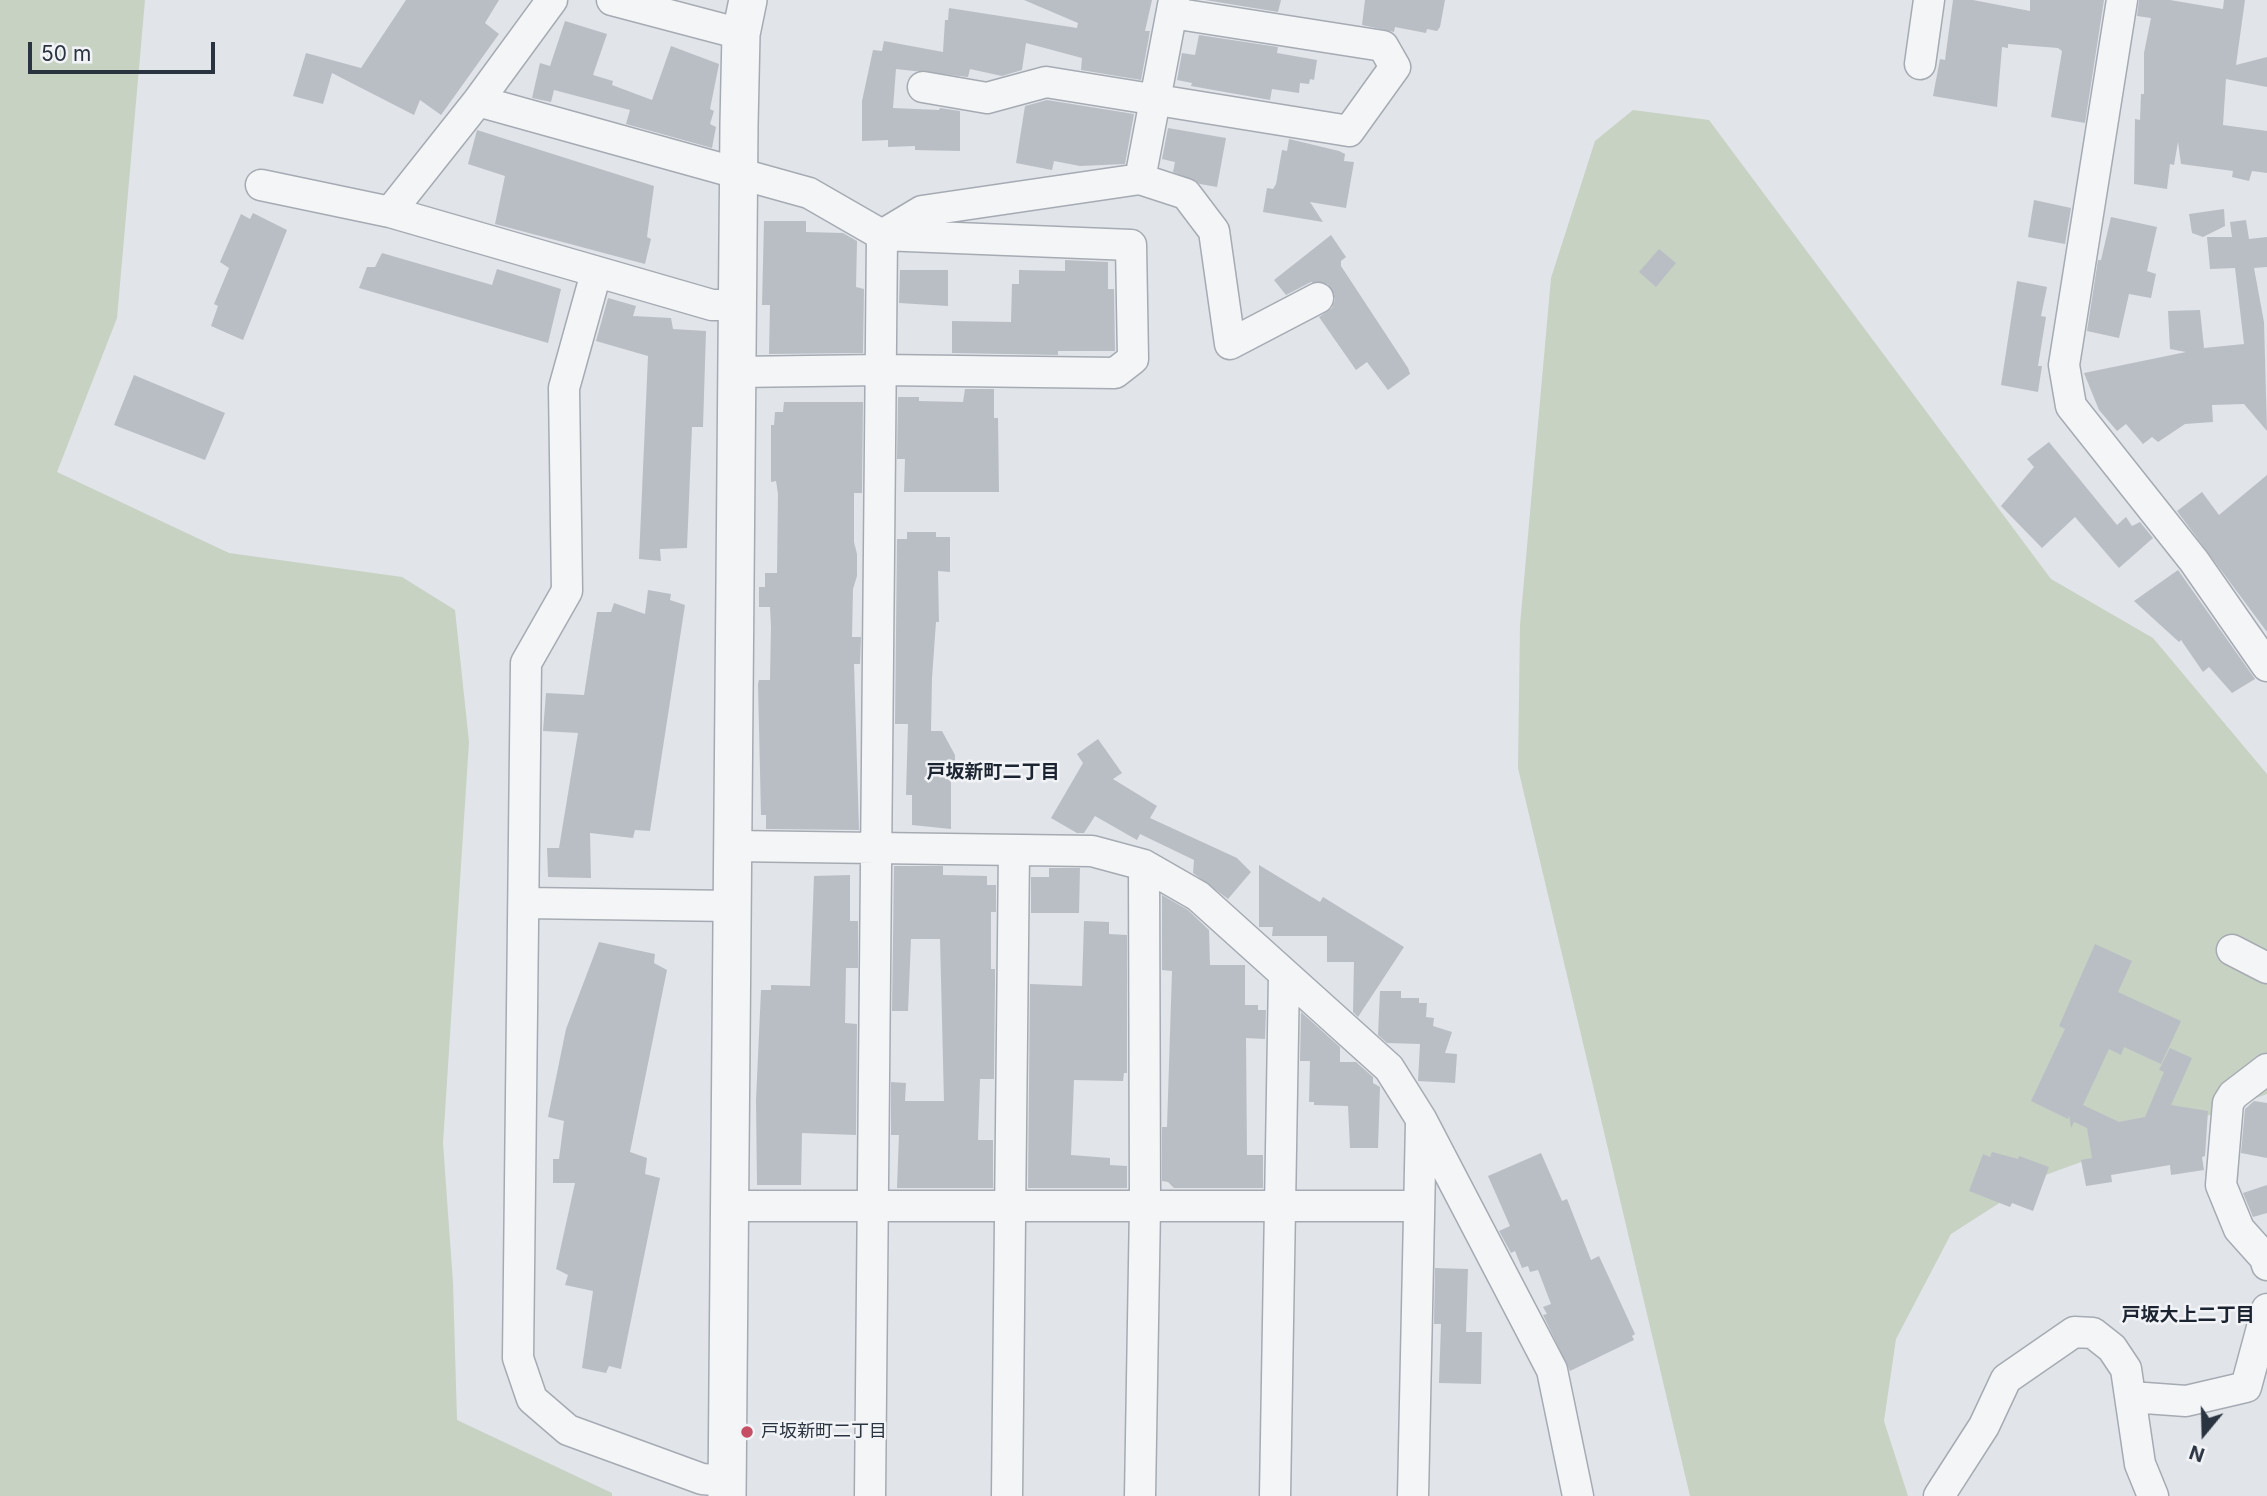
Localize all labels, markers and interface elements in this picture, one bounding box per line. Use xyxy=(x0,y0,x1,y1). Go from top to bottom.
scale bar xyxy=(32,28,219,72)
text: 50 m xyxy=(41,41,91,66)
district label: 戸坂新町二丁目 xyxy=(927,761,1059,783)
district label: 戸坂大上二丁目 xyxy=(2122,1304,2254,1326)
north arrow xyxy=(2169,1398,2239,1468)
place label: 戸坂新町二丁目 xyxy=(761,1421,887,1443)
marker: 戸坂新町二丁目 xyxy=(739,1424,755,1440)
text: N xyxy=(2186,1440,2208,1467)

